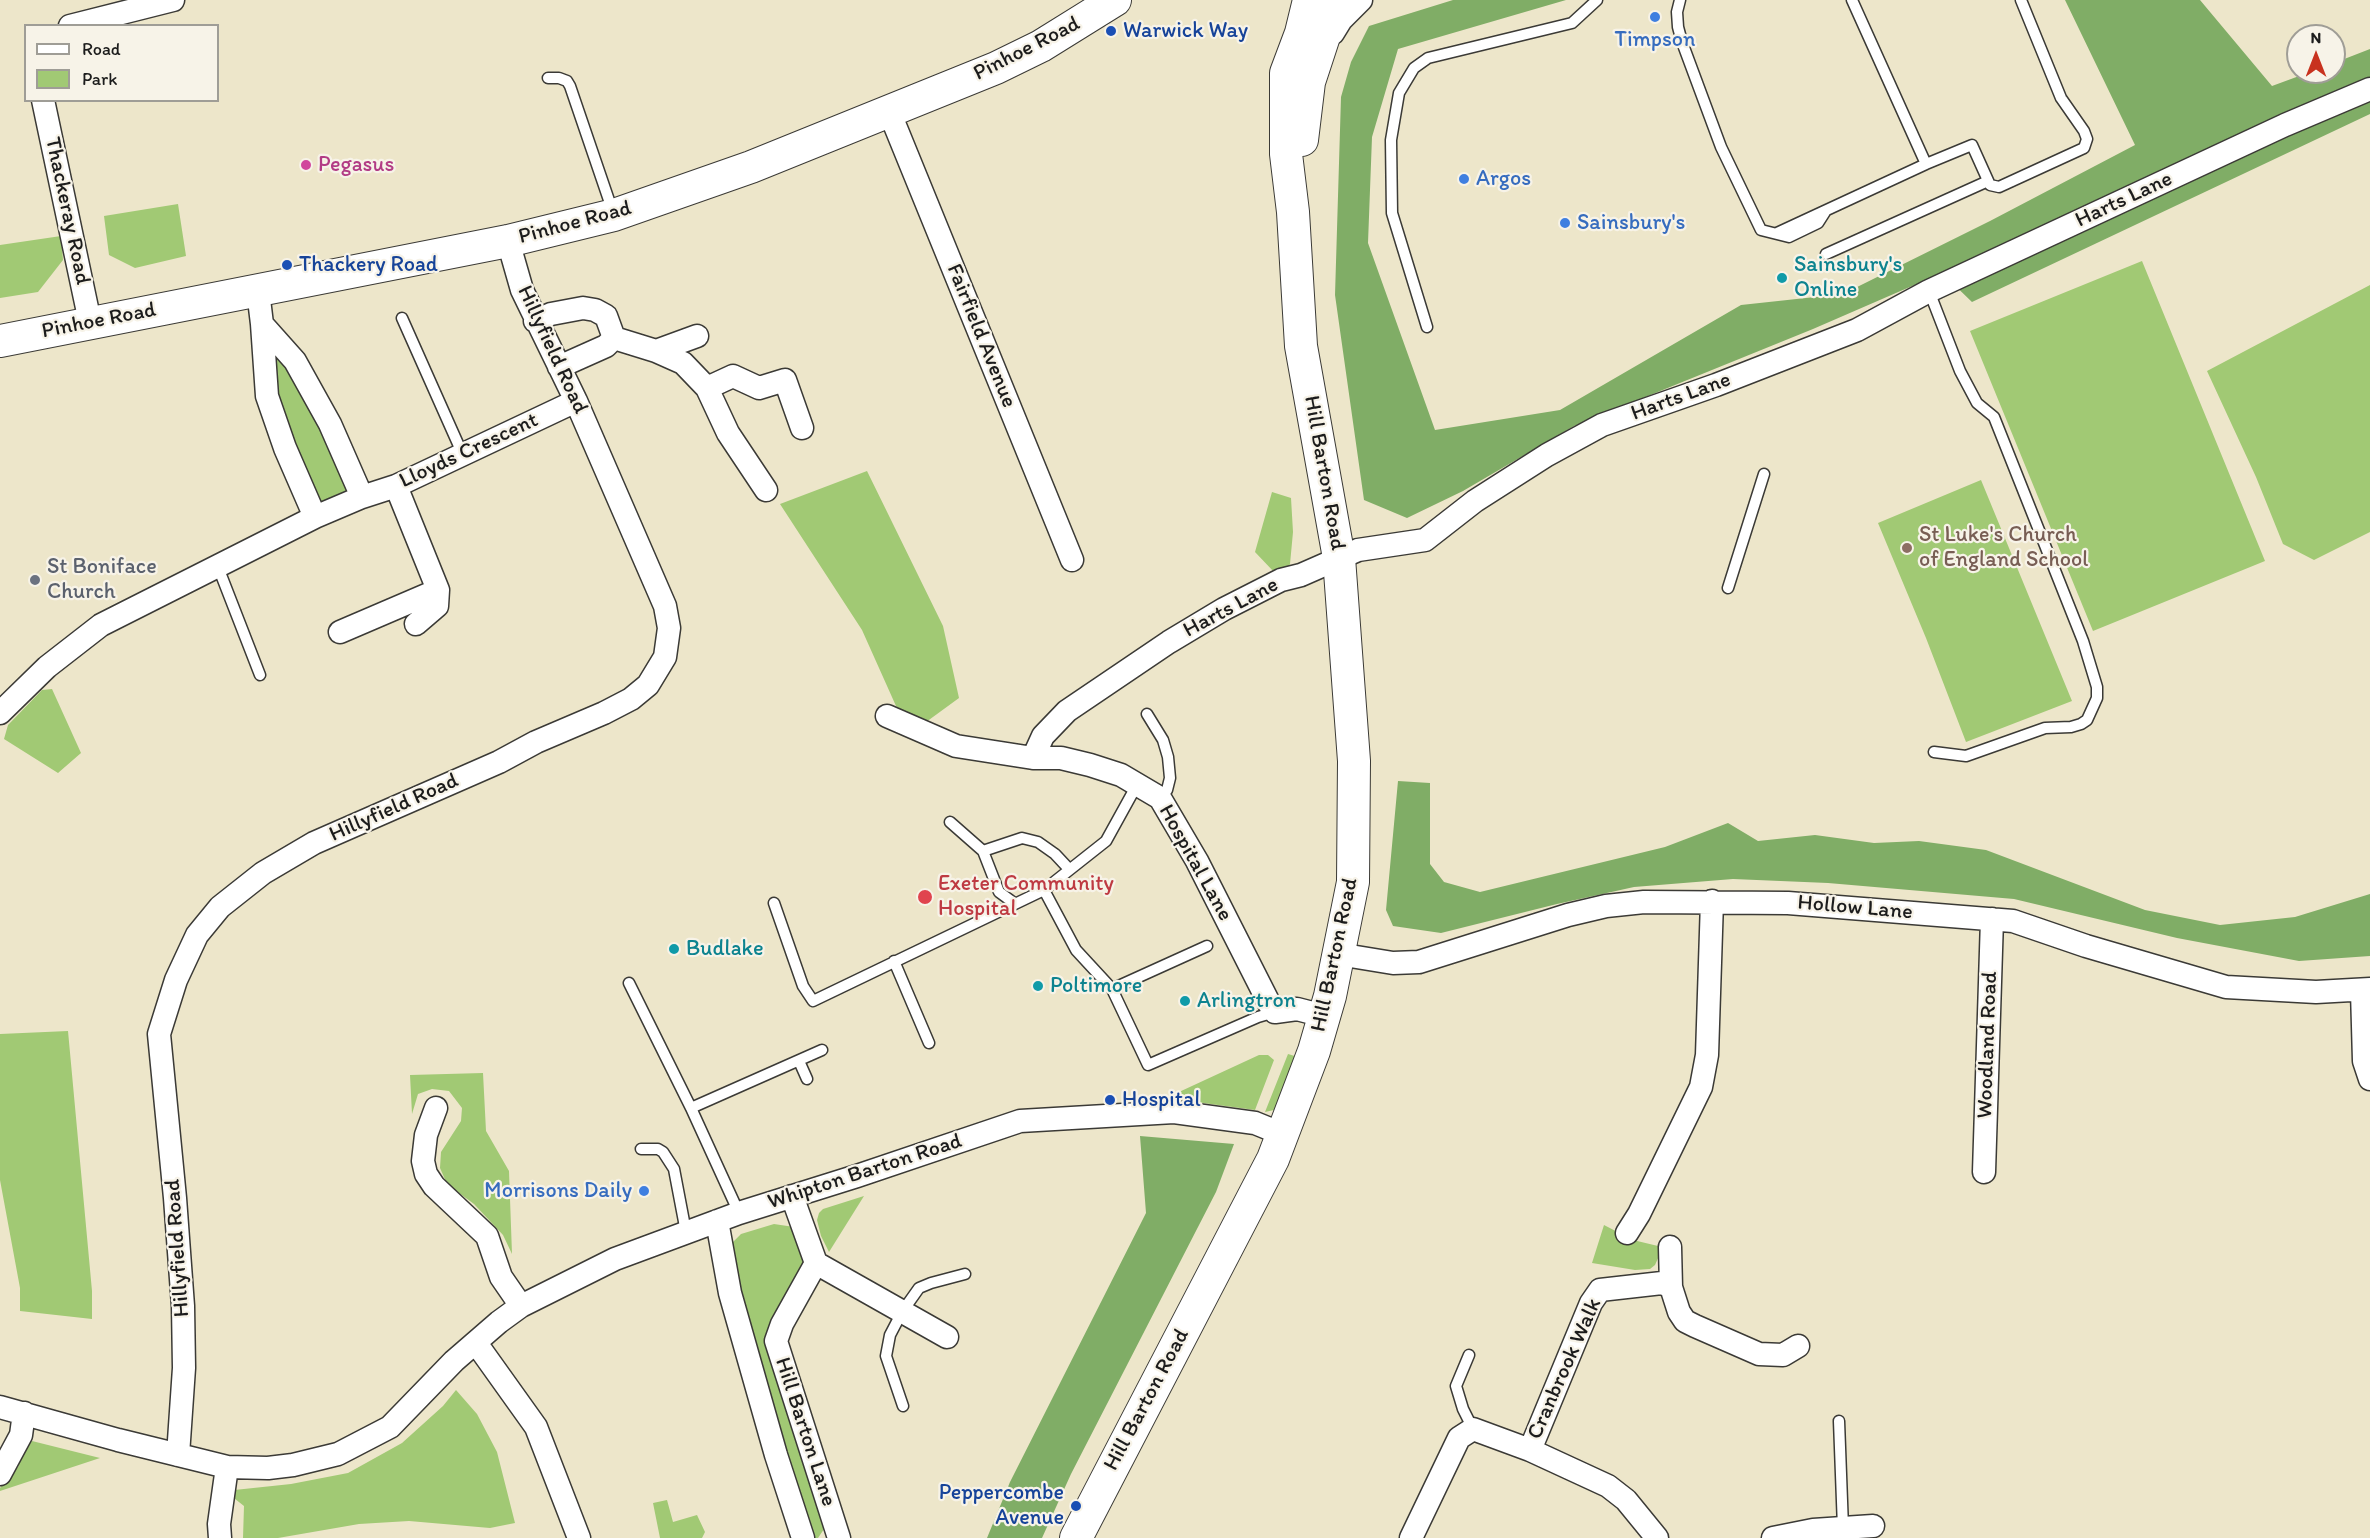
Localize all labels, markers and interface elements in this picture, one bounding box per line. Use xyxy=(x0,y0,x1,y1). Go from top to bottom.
marker: Timpson xyxy=(1648,10,1662,24)
street label: Pinhoe Road xyxy=(969,11,1085,87)
place label: Warwick Way xyxy=(1123,18,1248,44)
legend xyxy=(24,24,219,102)
marker: Warwick Way xyxy=(1104,24,1118,38)
north arrow xyxy=(2286,24,2346,84)
place label: Timpson xyxy=(1615,27,1695,53)
text: N xyxy=(2311,28,2321,47)
text: Road xyxy=(82,38,121,60)
text: Park xyxy=(82,68,117,90)
street label: Thackeray Road xyxy=(38,135,96,287)
place label: Pegasus xyxy=(318,152,394,178)
marker: Pegasus xyxy=(299,158,313,172)
place label: Argos xyxy=(1476,166,1531,192)
street label: Harts Lane xyxy=(2071,166,2177,234)
marker: Argos xyxy=(1457,172,1471,186)
street label: Pinhoe Road xyxy=(516,195,634,251)
place label: Sainsbury's xyxy=(1577,210,1685,236)
marker: Sainsbury's xyxy=(1558,216,1572,230)
place label: Thackery Road xyxy=(299,252,438,278)
place label: Sainsbury's Online xyxy=(1794,252,1902,304)
marker: Thackery Road xyxy=(280,258,294,272)
street label: Fairfield Avenue xyxy=(940,260,1022,412)
marker: Sainsbury's Online xyxy=(1775,271,1789,285)
street label: Hillyfield Road xyxy=(511,282,593,418)
street label: Pinhoe Road xyxy=(40,297,158,345)
street label: Harts Lane xyxy=(1628,367,1734,427)
street label: Hill Barton Road xyxy=(1297,393,1351,553)
street label: Lloyds Crescent xyxy=(395,407,543,495)
place label: St Luke's Church of England School xyxy=(1919,522,2089,574)
marker: St Luke's Church of England School xyxy=(1900,541,1914,555)
place label: St Boniface Church xyxy=(47,554,157,606)
street label: Harts Lane xyxy=(1179,572,1283,644)
marker: St Boniface Church xyxy=(28,573,42,587)
street label: Hillyfield Road xyxy=(325,768,463,848)
street label: Hospital Lane xyxy=(1152,800,1238,926)
place label: Exeter Community Hospital xyxy=(938,871,1114,922)
street label: Hill Barton Road xyxy=(1306,876,1364,1034)
marker: Exeter Community Hospital xyxy=(916,888,934,906)
street label: Hollow Lane xyxy=(1796,890,1914,926)
place label: Budlake xyxy=(686,936,764,962)
marker: Budlake xyxy=(667,942,681,956)
street label: Woodland Road xyxy=(1972,971,2004,1119)
place label: Poltimore xyxy=(1050,973,1142,999)
marker: Poltimore xyxy=(1031,979,1045,993)
place label: Arlingtron xyxy=(1197,988,1296,1014)
marker: Arlingtron xyxy=(1178,994,1192,1008)
place label: Hospital xyxy=(1122,1087,1201,1113)
marker: Hospital xyxy=(1103,1093,1117,1107)
street label: Whipton Barton Road xyxy=(765,1128,965,1216)
street label: Hillyfield Road xyxy=(160,1178,196,1318)
place label: Morrisons Daily xyxy=(484,1178,632,1204)
marker: Morrisons Daily xyxy=(637,1184,651,1198)
street label: Cranbrook Walk xyxy=(1522,1294,1608,1444)
street label: Hill Barton Road xyxy=(1099,1325,1195,1475)
street label: Hill Barton Lane xyxy=(769,1354,841,1510)
place label: Peppercombe Avenue xyxy=(939,1480,1064,1532)
marker: Peppercombe Avenue xyxy=(1069,1499,1083,1513)

